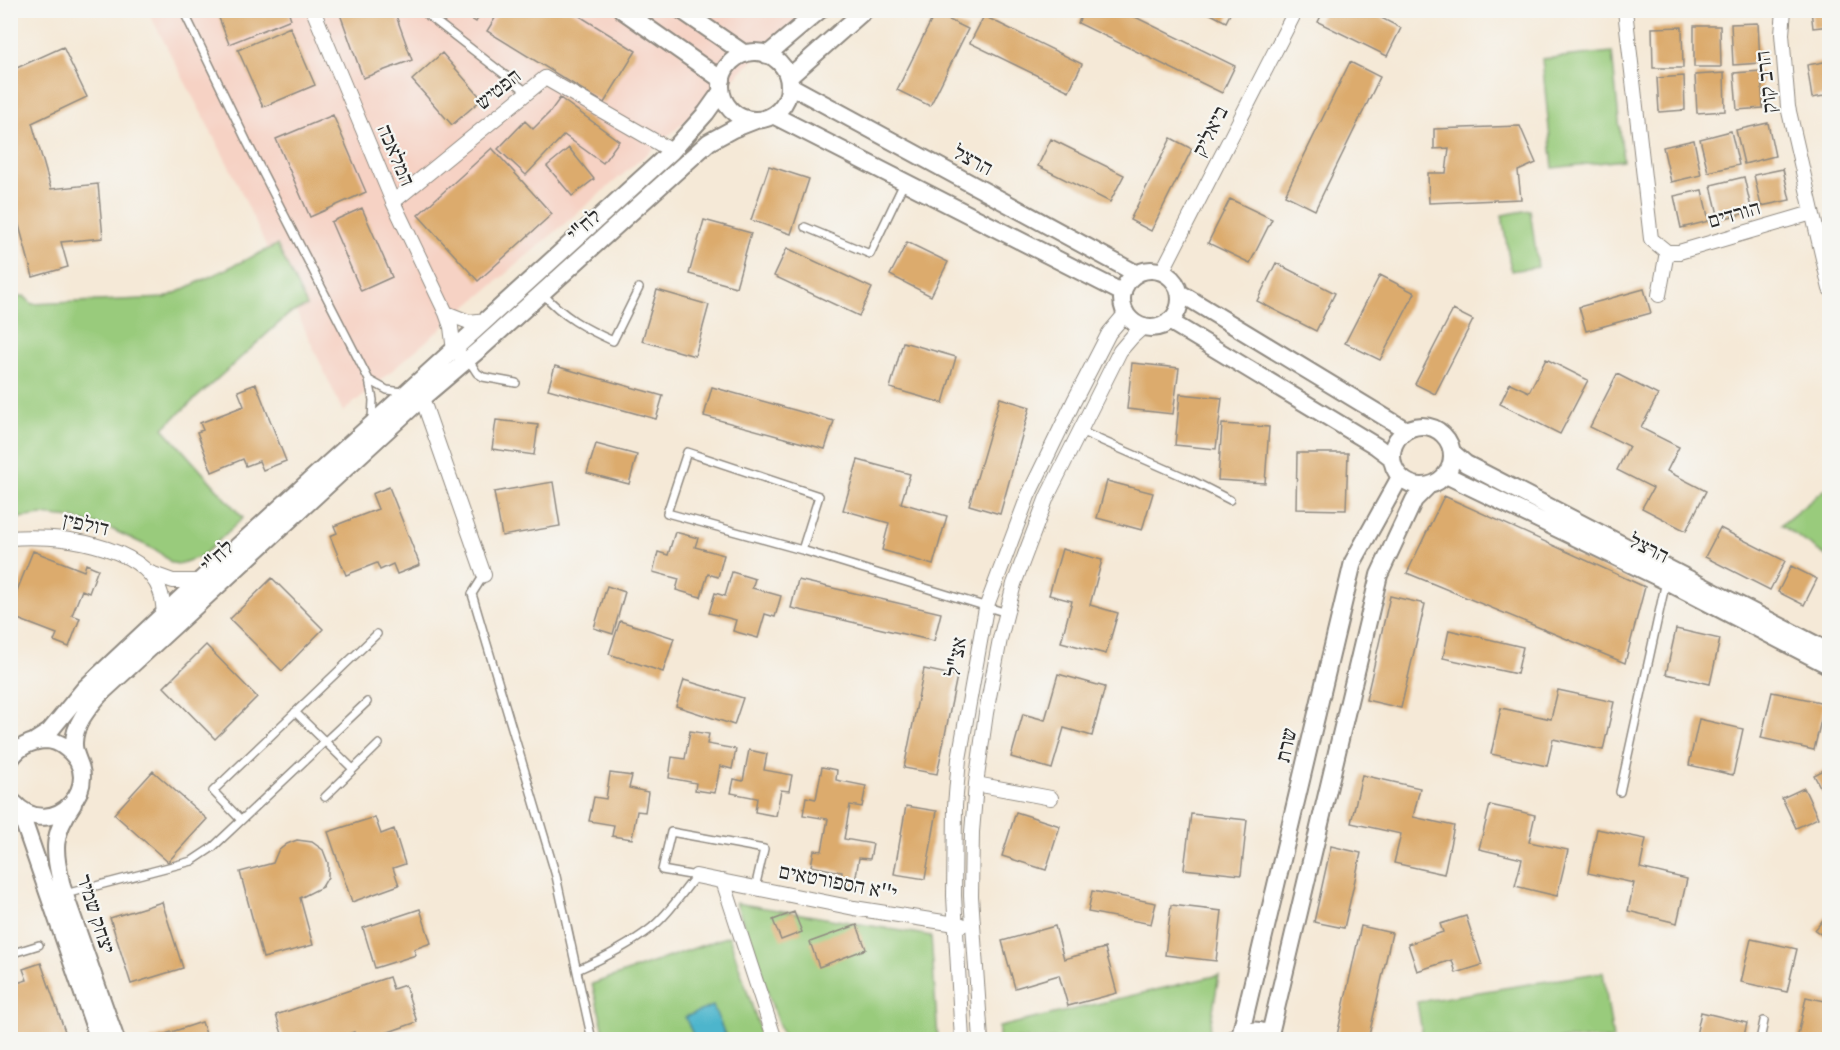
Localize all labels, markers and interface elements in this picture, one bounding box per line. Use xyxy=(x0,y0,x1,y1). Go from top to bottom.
street label: הרב קוק xyxy=(1746,49,1785,115)
street label: הפטיש xyxy=(468,60,527,117)
street label: ביאליק xyxy=(1184,100,1235,162)
street label: המלאכה xyxy=(370,119,423,191)
street label: הרצל xyxy=(948,136,999,183)
street label: הורדים xyxy=(1704,191,1764,236)
street label: לח"י xyxy=(560,201,608,248)
street label: דולפין xyxy=(60,504,112,544)
street label: הרצל xyxy=(1624,525,1675,571)
street label: לח"י xyxy=(193,532,241,579)
street label: אצ"ל xyxy=(937,634,974,680)
street label: שרת xyxy=(1266,724,1305,765)
street label: י''א הספורטאים xyxy=(776,855,900,908)
street label: יצחק שמיר xyxy=(69,870,124,958)

